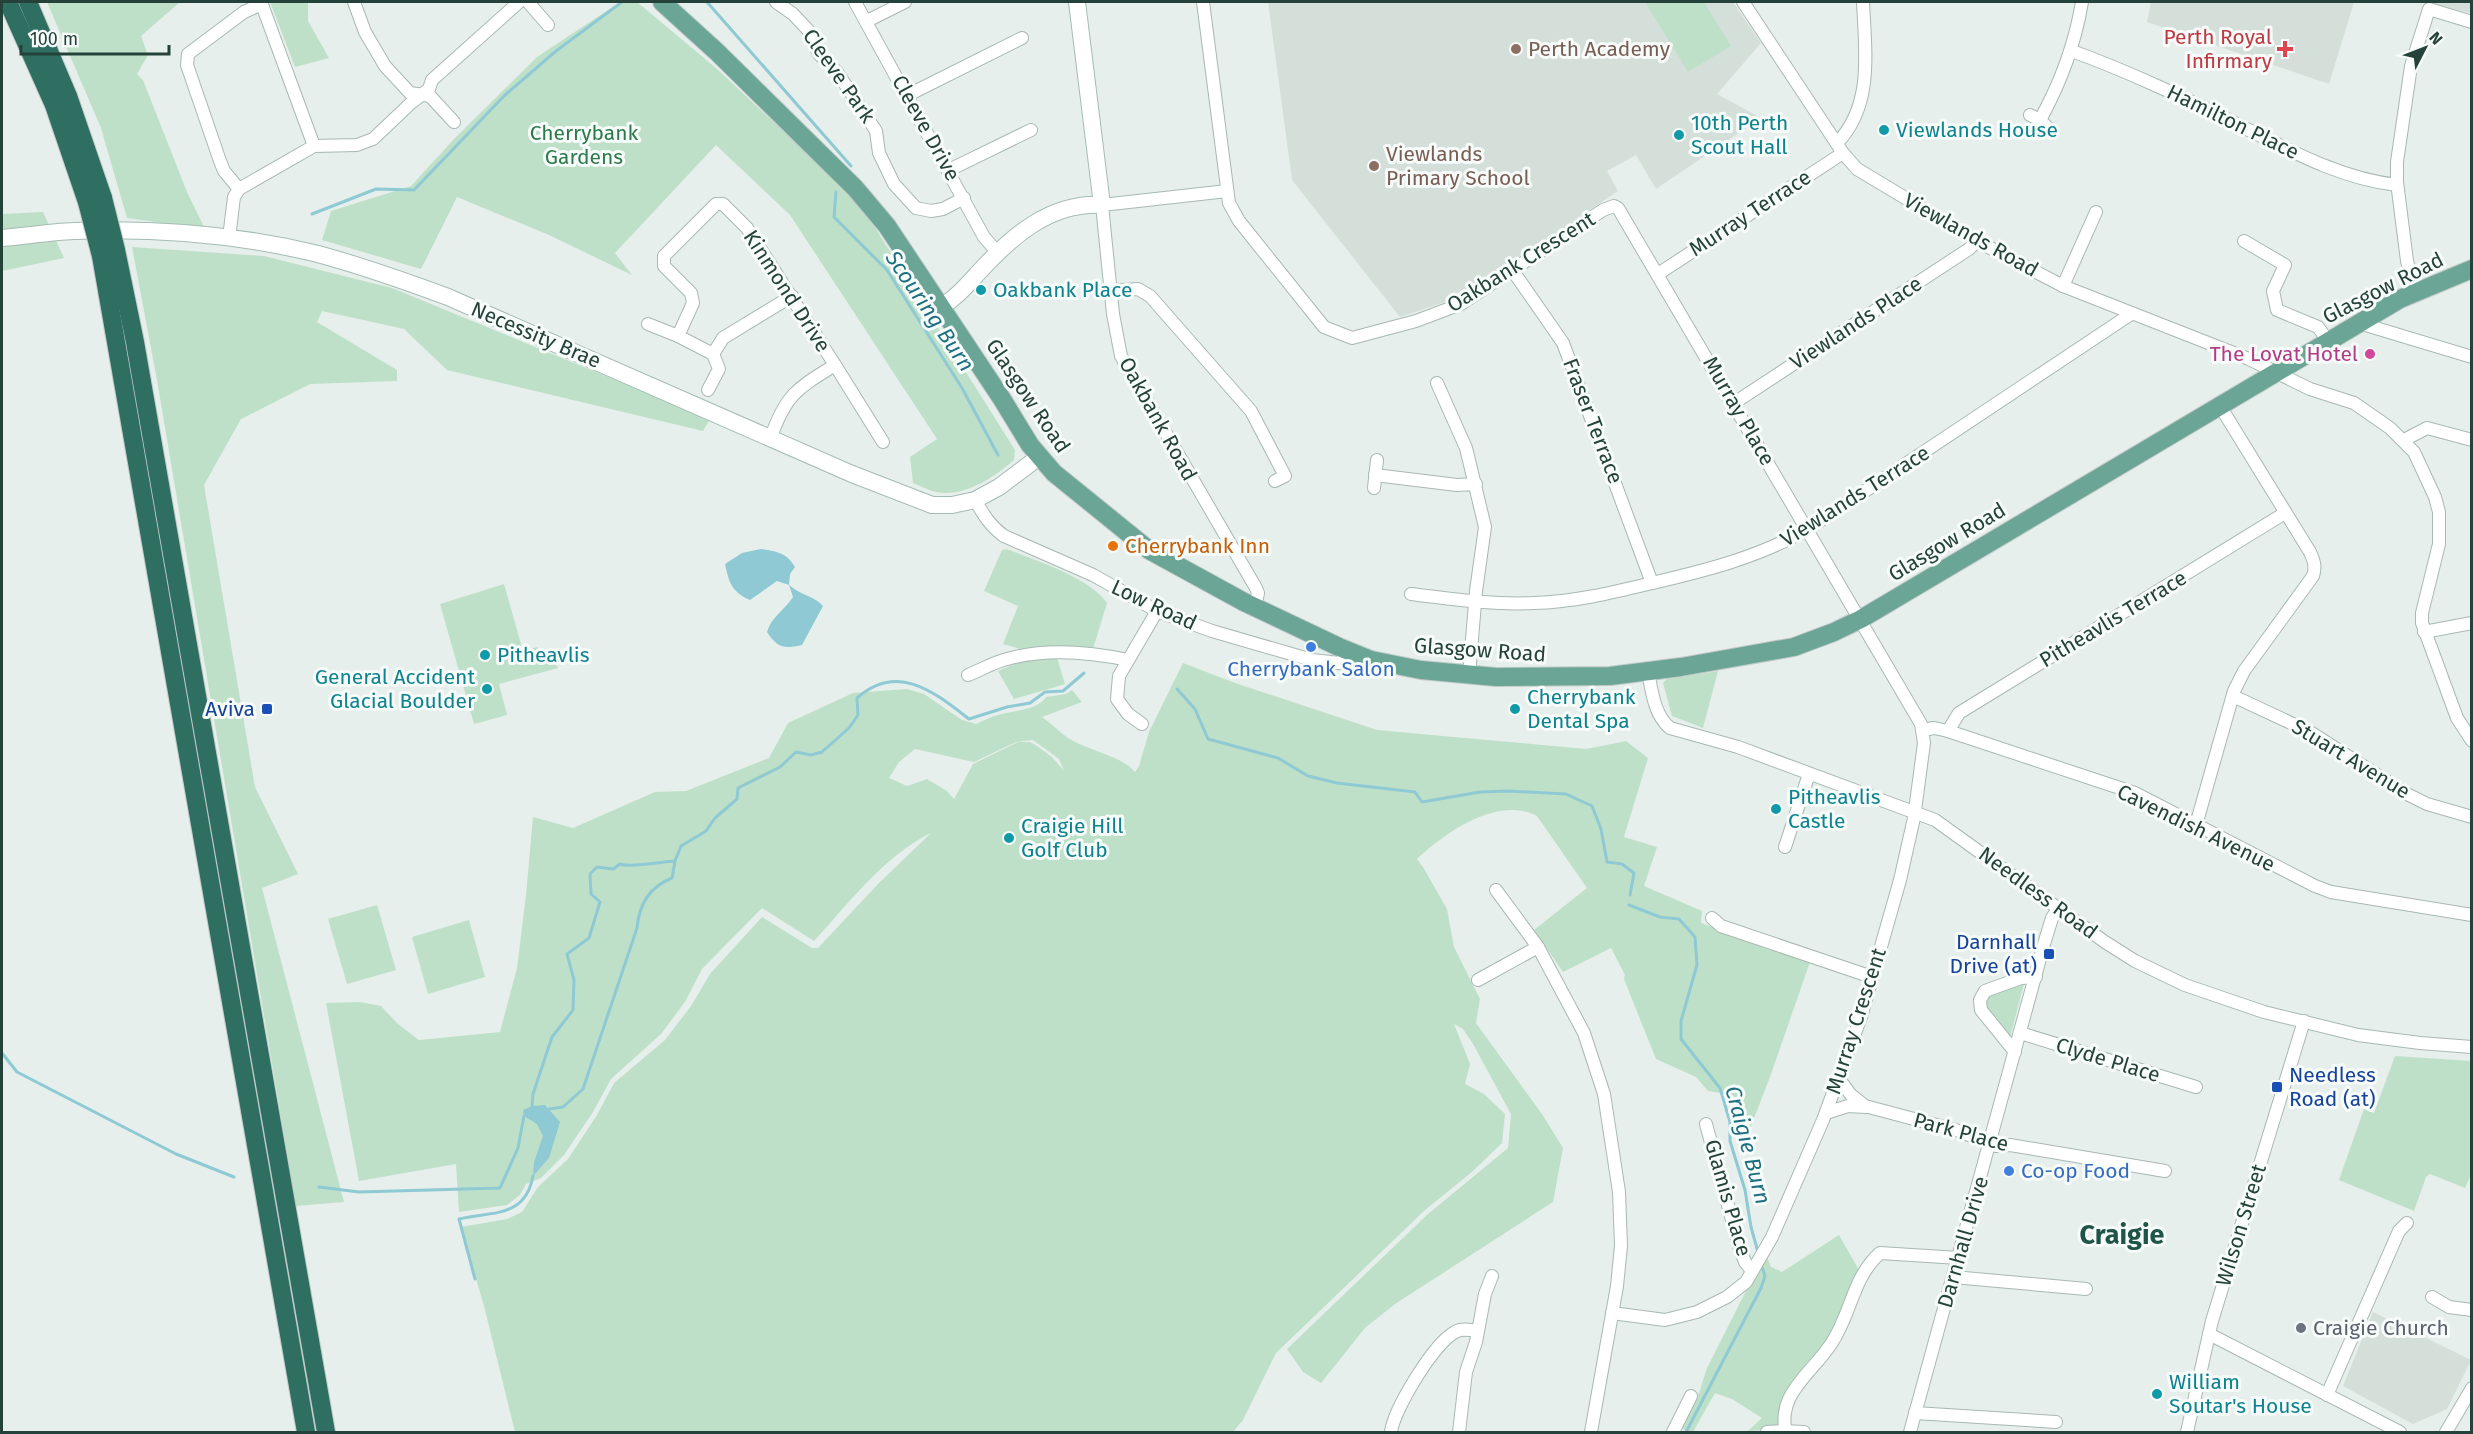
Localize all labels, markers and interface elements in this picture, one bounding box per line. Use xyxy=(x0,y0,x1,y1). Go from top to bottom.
scale bar xyxy=(21,18,170,56)
north arrow xyxy=(2395,18,2455,78)
street label: Cleeve Park xyxy=(797,24,881,128)
place label: Perth Royal Infirmary xyxy=(2163,24,2273,74)
text: 100 m xyxy=(30,28,78,50)
text: N xyxy=(2425,28,2446,49)
place label: Perth Academy xyxy=(1528,36,1671,62)
marker: Perth Royal Infirmary xyxy=(2276,40,2294,58)
marker: Perth Academy xyxy=(1509,42,1523,56)
street label: Cleeve Drive xyxy=(886,71,966,185)
street label: Hamilton Place xyxy=(2163,79,2303,165)
place label: 10th Perth Scout Hall xyxy=(1691,110,1788,160)
place label: Viewlands House xyxy=(1896,117,2058,143)
park label: Cherrybank Gardens xyxy=(530,120,639,170)
marker: Viewlands House xyxy=(1877,123,1891,137)
marker: 10th Perth Scout Hall xyxy=(1672,128,1686,142)
place label: Viewlands Primary School xyxy=(1386,141,1530,191)
marker: Viewlands Primary School xyxy=(1367,159,1381,173)
street label: Murray Terrace xyxy=(1684,164,1816,262)
street label: Viewlands Road xyxy=(1899,187,2043,283)
street label: Oakbank Crescent xyxy=(1442,206,1600,318)
street label: Kinmond Drive xyxy=(738,225,836,357)
water label: Scouring Burn xyxy=(879,245,980,377)
street label: Glasgow Road xyxy=(2318,246,2448,330)
street label: Viewlands Place xyxy=(1785,271,1927,375)
place label: Oakbank Place xyxy=(993,277,1132,303)
marker: Oakbank Place xyxy=(974,283,988,297)
street label: Necessity Brae xyxy=(467,296,605,374)
street label: Glasgow Road xyxy=(980,334,1076,458)
place label: The Lovat Hotel xyxy=(2210,341,2358,367)
marker: The Lovat Hotel xyxy=(2363,347,2377,361)
street label: Murray Place xyxy=(1697,352,1781,470)
street label: Oakbank Road xyxy=(1113,353,1203,485)
street label: Fraser Terrace xyxy=(1557,355,1629,487)
street label: Viewlands Terrace xyxy=(1776,440,1934,552)
street label: Glasgow Road xyxy=(1884,497,2010,587)
place label: Cherrybank Inn xyxy=(1125,533,1270,559)
marker: Cherrybank Inn xyxy=(1106,539,1120,553)
street label: Pitheavlis Terrace xyxy=(2035,565,2191,673)
street label: Low Road xyxy=(1107,574,1201,636)
street label: Glasgow Road xyxy=(1413,632,1547,668)
marker: Cherrybank Salon xyxy=(1304,640,1318,654)
place label: Pitheavlis xyxy=(497,642,590,668)
marker: Pitheavlis xyxy=(478,648,492,662)
place label: Cherrybank Salon xyxy=(1227,656,1395,682)
place label: General Accident Glacial Boulder xyxy=(315,664,475,714)
marker: General Accident Glacial Boulder xyxy=(480,682,494,696)
place label: Cherrybank Dental Spa xyxy=(1527,684,1636,734)
place label: Aviva xyxy=(205,696,255,722)
marker: Aviva xyxy=(260,702,274,716)
marker: Cherrybank Dental Spa xyxy=(1508,702,1522,716)
street label: Stuart Avenue xyxy=(2287,713,2415,805)
street label: Cavendish Avenue xyxy=(2113,779,2279,877)
place label: Pitheavlis Castle xyxy=(1788,784,1881,834)
marker: Pitheavlis Castle xyxy=(1769,802,1783,816)
place label: Craigie Hill Golf Club xyxy=(1021,813,1124,863)
marker: Craigie Hill Golf Club xyxy=(1002,831,1016,845)
street label: Needless Road xyxy=(1973,841,2103,945)
place label: Darnhall Drive (at) xyxy=(1950,929,2037,979)
street label: Murray Crescent xyxy=(1820,944,1892,1097)
marker: Darnhall Drive (at) xyxy=(2042,947,2056,961)
street label: Clyde Place xyxy=(2053,1032,2163,1088)
place label: Needless Road (at) xyxy=(2289,1062,2376,1112)
marker: Needless Road (at) xyxy=(2270,1080,2284,1094)
water label: Craigie Burn xyxy=(1719,1083,1777,1207)
street label: Park Place xyxy=(1911,1107,2011,1157)
street label: Glamis Place xyxy=(1699,1136,1757,1260)
place label: Co-op Food xyxy=(2021,1158,2130,1184)
street label: Wilson Street xyxy=(2210,1160,2272,1289)
marker: Co-op Food xyxy=(2002,1164,2016,1178)
street label: Darnhall Drive xyxy=(1932,1173,1994,1311)
district label: Craigie xyxy=(2080,1219,2165,1251)
place label: Craigie Church xyxy=(2313,1315,2449,1341)
marker: Craigie Church xyxy=(2294,1321,2308,1335)
place label: William Soutar's House xyxy=(2169,1369,2312,1419)
marker: William Soutar's House xyxy=(2150,1387,2164,1401)

